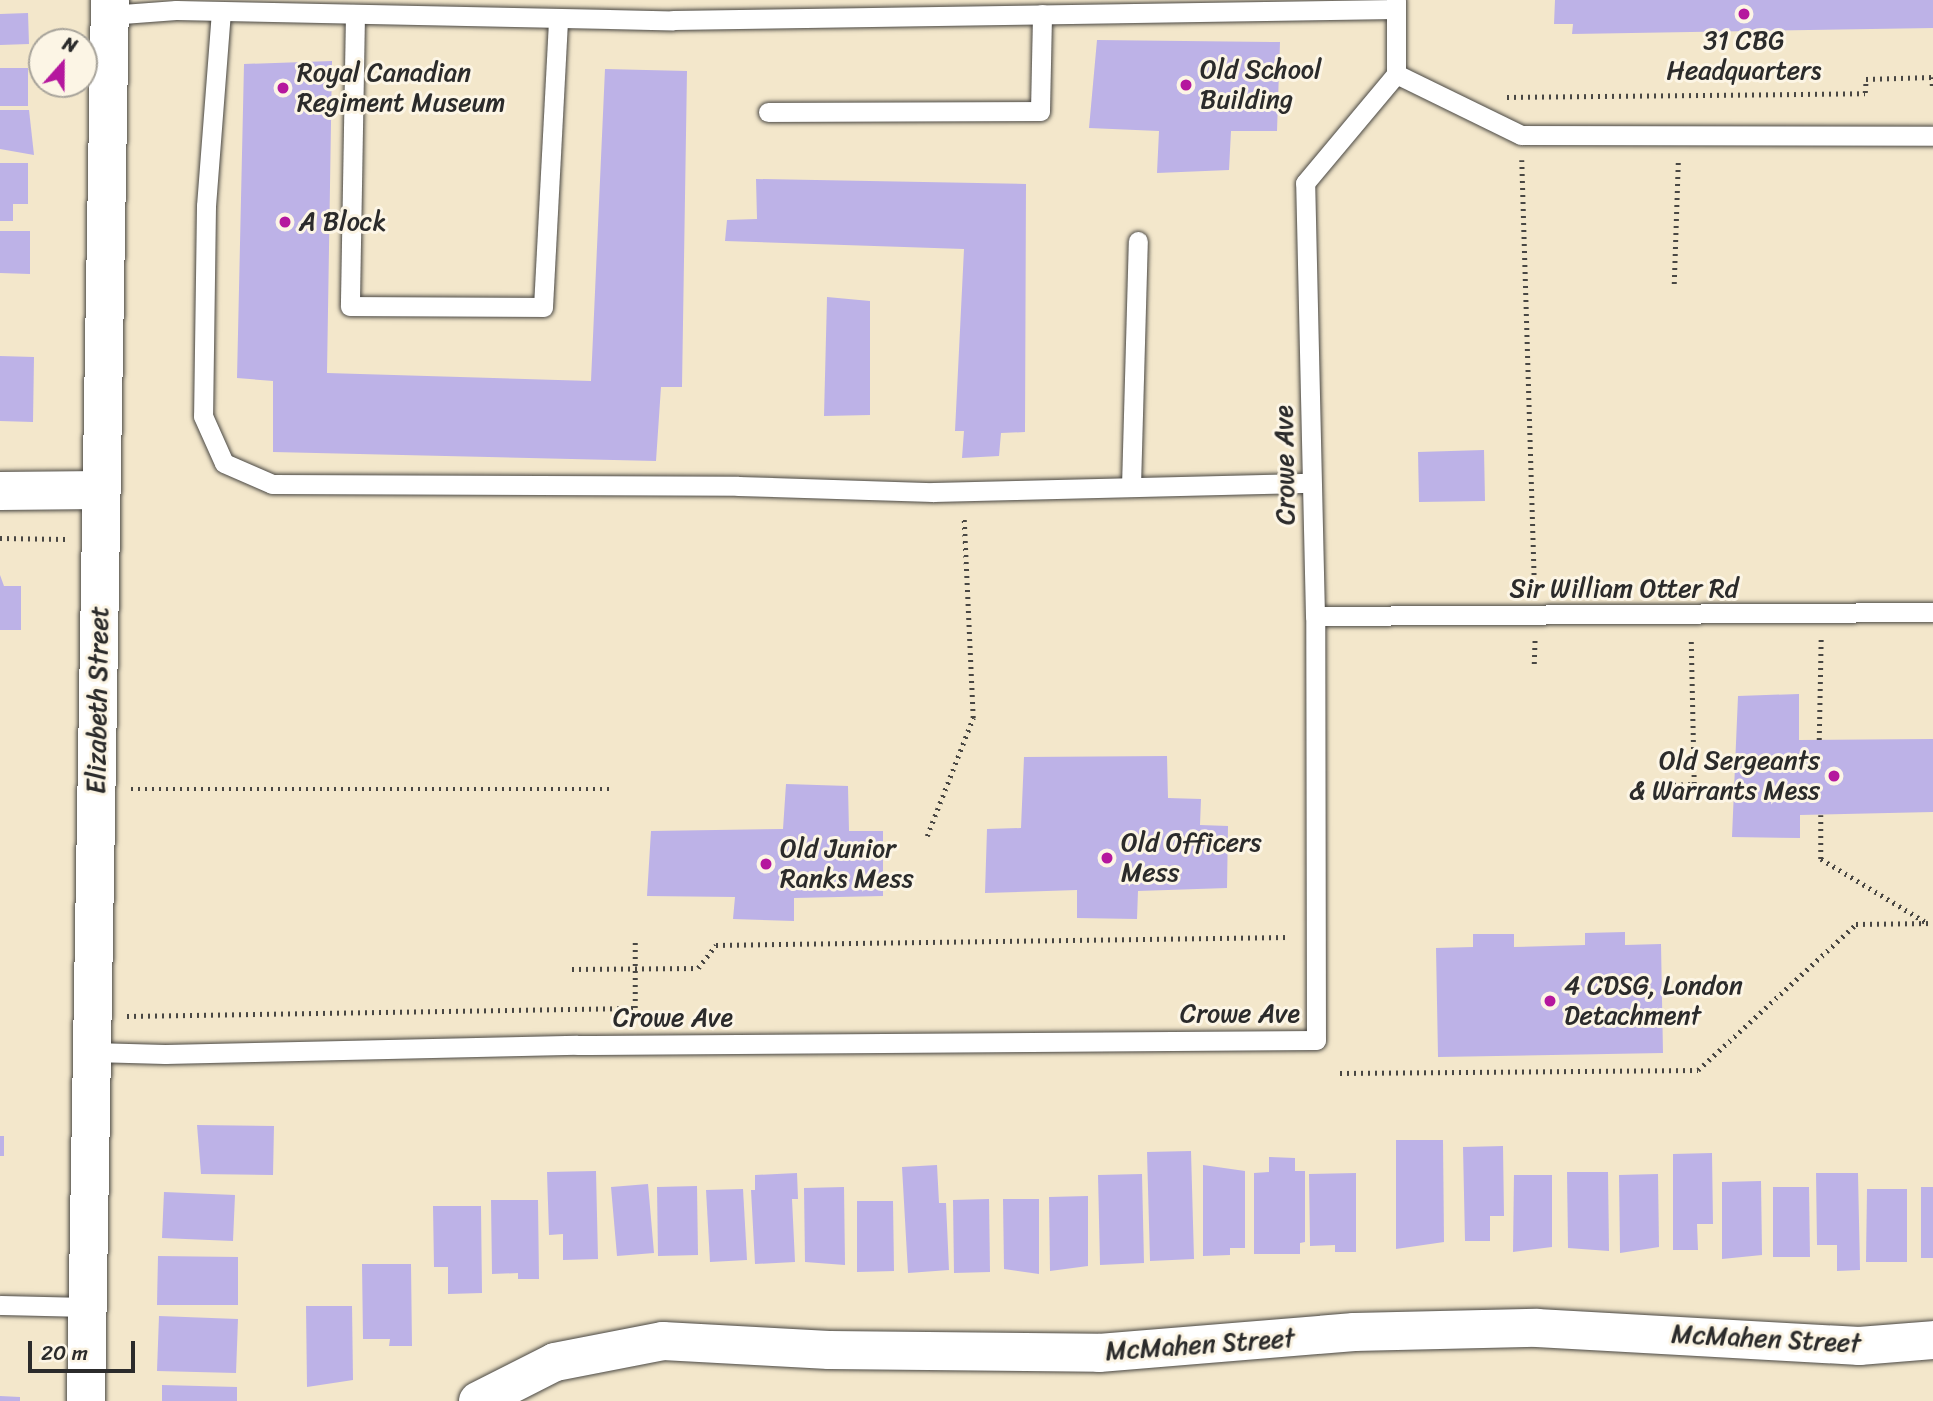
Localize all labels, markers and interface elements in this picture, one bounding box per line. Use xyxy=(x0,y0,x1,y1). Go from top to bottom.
marker: 31 CBG Headquarters xyxy=(1736,6,1752,22)
place label: 31 CBG Headquarters xyxy=(1667,25,1821,86)
text: N xyxy=(58,27,82,63)
north arrow xyxy=(28,28,98,98)
place label: Old School Building xyxy=(1200,54,1321,116)
place label: Royal Canadian Regiment Museum xyxy=(297,57,506,119)
marker: Old School Building xyxy=(1178,77,1194,93)
marker: Royal Canadian Regiment Museum xyxy=(275,80,291,96)
place label: A Block xyxy=(299,206,387,238)
marker: A Block xyxy=(277,214,293,230)
street label: Crowe Ave xyxy=(1268,404,1302,526)
street label: Sir William Otter Rd xyxy=(1510,573,1738,605)
street label: Elizabeth Street xyxy=(81,606,115,794)
place label: Old Sergeants & Warrants Mess xyxy=(1627,745,1820,806)
marker: Old Sergeants & Warrants Mess xyxy=(1826,768,1842,784)
place label: Old Officers Mess xyxy=(1121,827,1260,888)
place label: Old Junior Ranks Mess xyxy=(780,833,913,894)
marker: Old Officers Mess xyxy=(1099,850,1115,866)
marker: Old Junior Ranks Mess xyxy=(758,856,774,872)
place label: 4 CDSG, London Detachment xyxy=(1564,970,1743,1032)
marker: 4 CDSG, London Detachment xyxy=(1542,993,1558,1009)
street label: Crowe Ave xyxy=(1180,998,1300,1030)
street label: Crowe Ave xyxy=(613,1002,733,1034)
street label: McMahen Street xyxy=(1669,1318,1863,1360)
street label: McMahen Street xyxy=(1103,1323,1297,1367)
scale bar xyxy=(32,1328,138,1372)
text: 20 m xyxy=(41,1334,88,1372)

